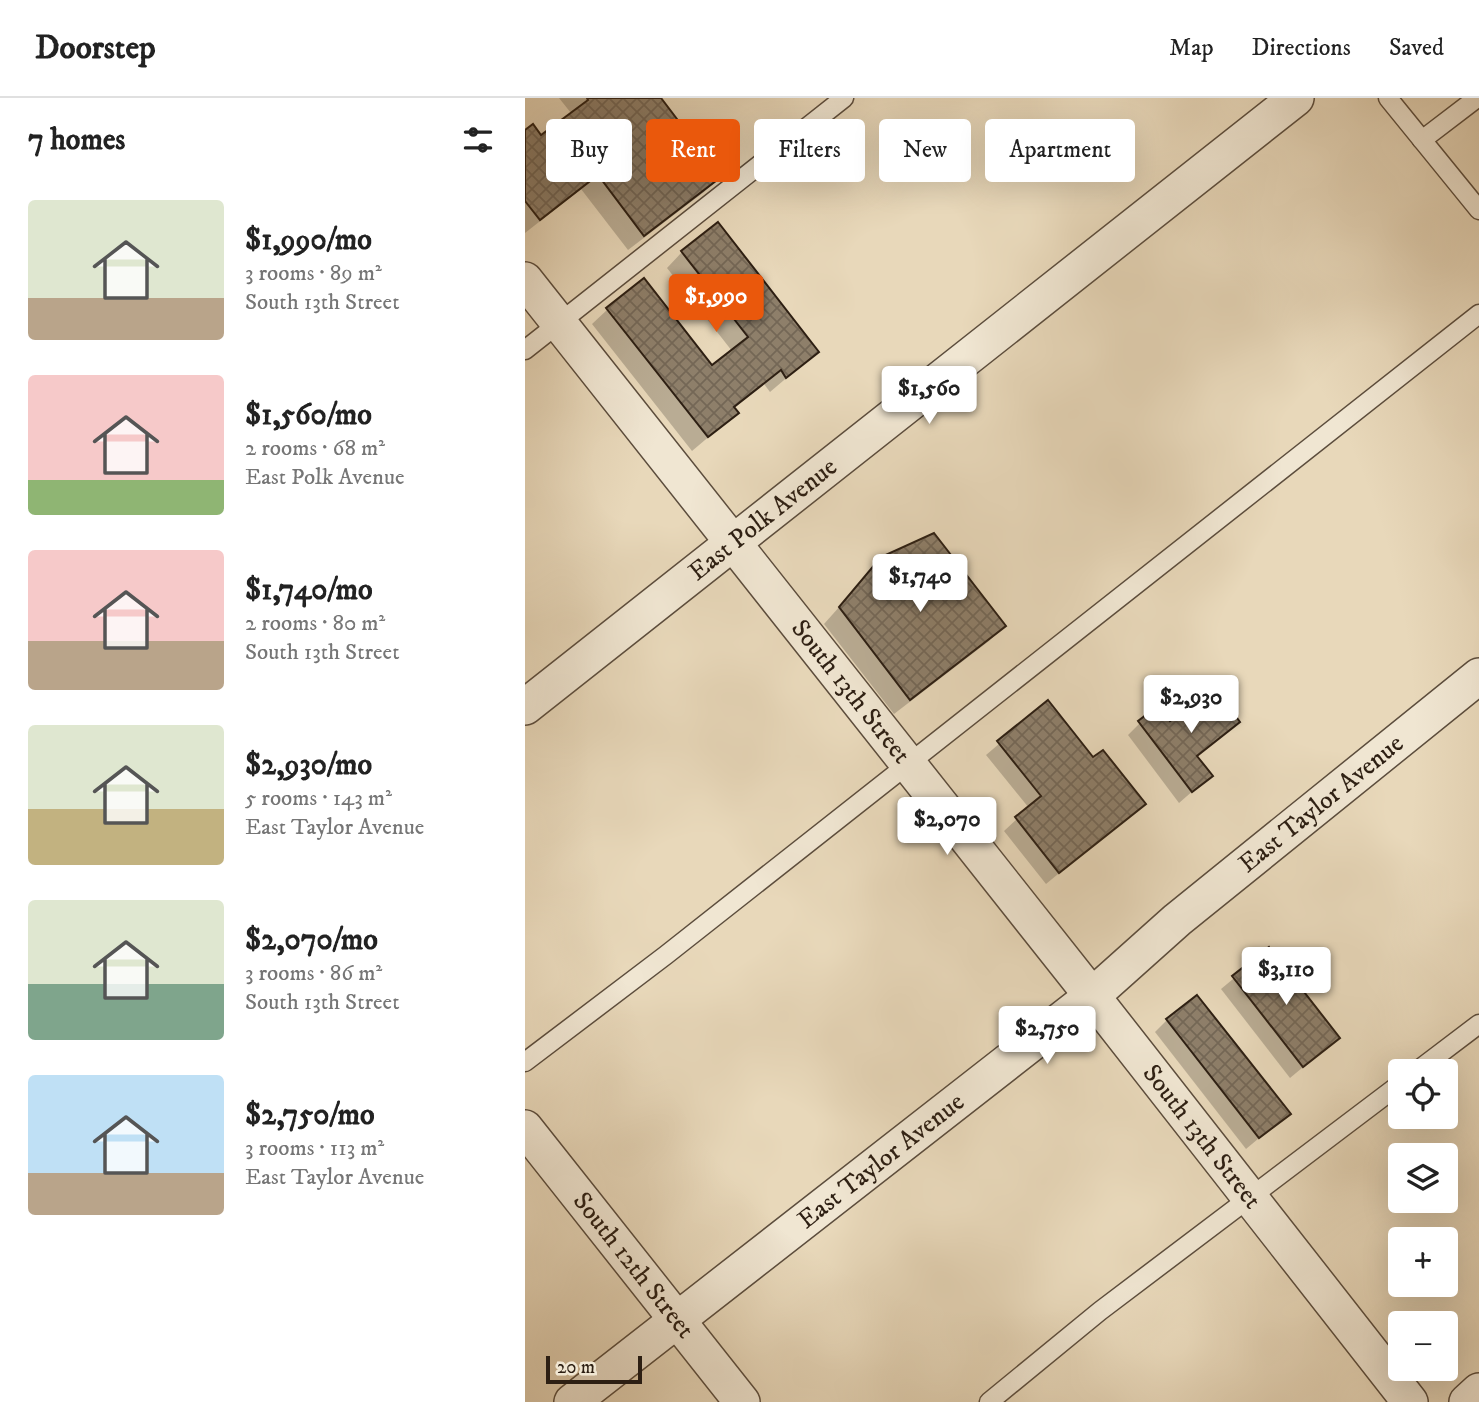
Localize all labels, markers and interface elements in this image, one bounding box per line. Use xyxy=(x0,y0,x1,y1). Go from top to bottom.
text: Doorstep xyxy=(35,28,156,69)
text: Map xyxy=(1169,33,1214,63)
text: Directions xyxy=(1252,33,1351,63)
text: Saved xyxy=(1389,33,1444,63)
chip: Buy xyxy=(546,119,632,182)
chip: Rent xyxy=(646,119,740,182)
chip: Filters xyxy=(754,119,865,182)
chip: New xyxy=(879,119,971,182)
chip: Apartment xyxy=(985,119,1135,182)
icon: filters xyxy=(459,121,497,159)
text: 7 homes xyxy=(28,122,125,159)
text: $1,990/mo xyxy=(245,222,372,259)
icon: home xyxy=(84,228,168,312)
text: 3 rooms · 89 m² xyxy=(245,259,382,288)
pin: $1,990 xyxy=(659,274,773,334)
text: $1,990 xyxy=(685,282,747,311)
text: South 13th Street xyxy=(245,288,400,317)
pin: $1,560 xyxy=(872,366,986,426)
text: $1,560 xyxy=(898,374,960,403)
text: $1,560/mo xyxy=(245,397,372,434)
icon: home xyxy=(84,403,168,487)
text: 2 rooms · 68 m² xyxy=(245,434,385,463)
street label: East Polk Avenue xyxy=(682,450,844,588)
text: East Polk Avenue xyxy=(245,463,405,492)
pin: $1,740 xyxy=(863,554,977,614)
text: $1,740 xyxy=(888,562,952,591)
text: $1,740/mo xyxy=(245,572,373,609)
icon: home xyxy=(84,578,168,662)
text: 2 rooms · 80 m² xyxy=(245,609,385,638)
street label: South 13th Street xyxy=(784,613,918,770)
text: South 13th Street xyxy=(245,638,400,667)
pin: $2,930 xyxy=(1134,676,1248,735)
text: $2,930 xyxy=(1160,683,1222,712)
street label: East Taylor Avenue xyxy=(1232,727,1410,880)
text: $2,930/mo xyxy=(245,747,372,784)
icon: home xyxy=(84,753,168,837)
text: 5 rooms · 143 m² xyxy=(245,784,392,813)
pin: $2,070 xyxy=(890,798,1004,857)
text: $2,070 xyxy=(913,805,981,834)
text: East Taylor Avenue xyxy=(245,813,424,842)
text: $2,070/mo xyxy=(245,922,378,959)
icon: home xyxy=(84,928,168,1012)
pin: $3,110 xyxy=(1229,948,1343,1007)
text: $3,110 xyxy=(1258,955,1314,984)
text: 3 rooms · 86 m² xyxy=(245,959,382,988)
text: South 13th Street xyxy=(245,988,400,1017)
pin: $2,750 xyxy=(990,1006,1104,1066)
text: $2,750 xyxy=(1015,1014,1079,1043)
street label: South 13th Street xyxy=(1135,1058,1269,1216)
map controls xyxy=(1388,1059,1458,1381)
button: locate xyxy=(1388,1059,1458,1129)
street label: East Taylor Avenue xyxy=(791,1085,971,1236)
text: $2,750/mo xyxy=(245,1097,375,1134)
icon: home xyxy=(84,1103,168,1187)
text: 3 rooms · 113 m² xyxy=(245,1134,384,1163)
button: layers xyxy=(1388,1143,1458,1213)
text: East Taylor Avenue xyxy=(245,1163,424,1192)
street label: South 12th Street xyxy=(566,1185,702,1345)
button: + xyxy=(1388,1227,1458,1297)
button: − xyxy=(1388,1311,1458,1381)
scale bar xyxy=(546,1353,642,1385)
text: 20 m xyxy=(557,1356,595,1379)

